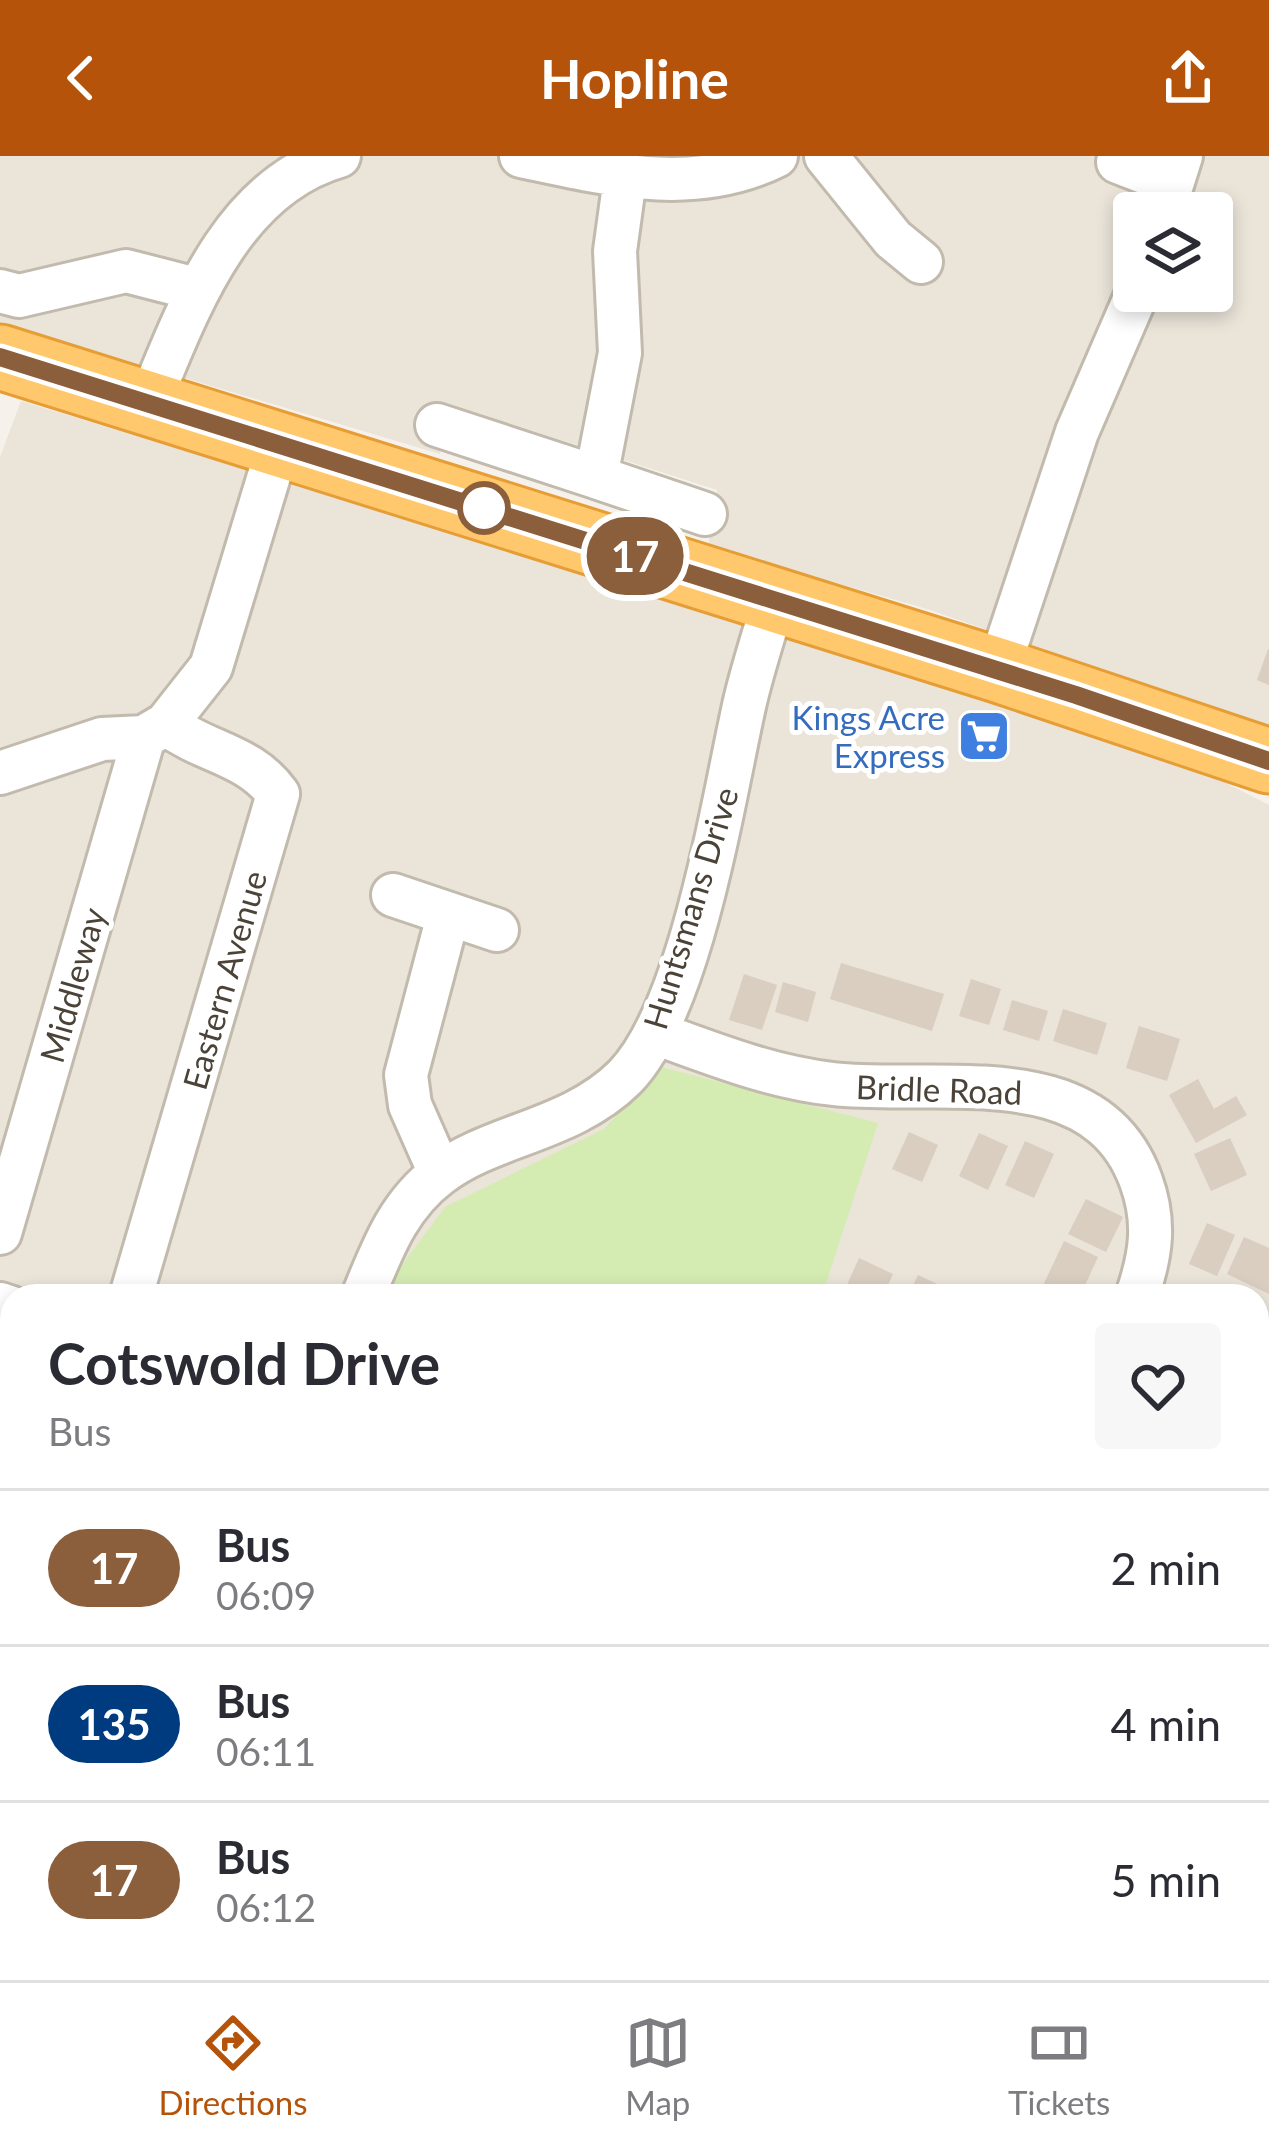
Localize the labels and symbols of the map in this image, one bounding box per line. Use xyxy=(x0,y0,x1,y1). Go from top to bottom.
unlabelled marker xyxy=(459,483,509,533)
line badge: 17 xyxy=(581,517,689,595)
place label: Kings Acre Express xyxy=(792,697,945,775)
supermarket icon: Kings Acre Express xyxy=(956,708,1012,764)
street label: Huntsmans Drive xyxy=(634,782,746,1034)
street label: Eastern Avenue xyxy=(174,866,274,1094)
street label: Middleway xyxy=(31,903,113,1067)
street label: Bridle Road xyxy=(855,1066,1023,1112)

